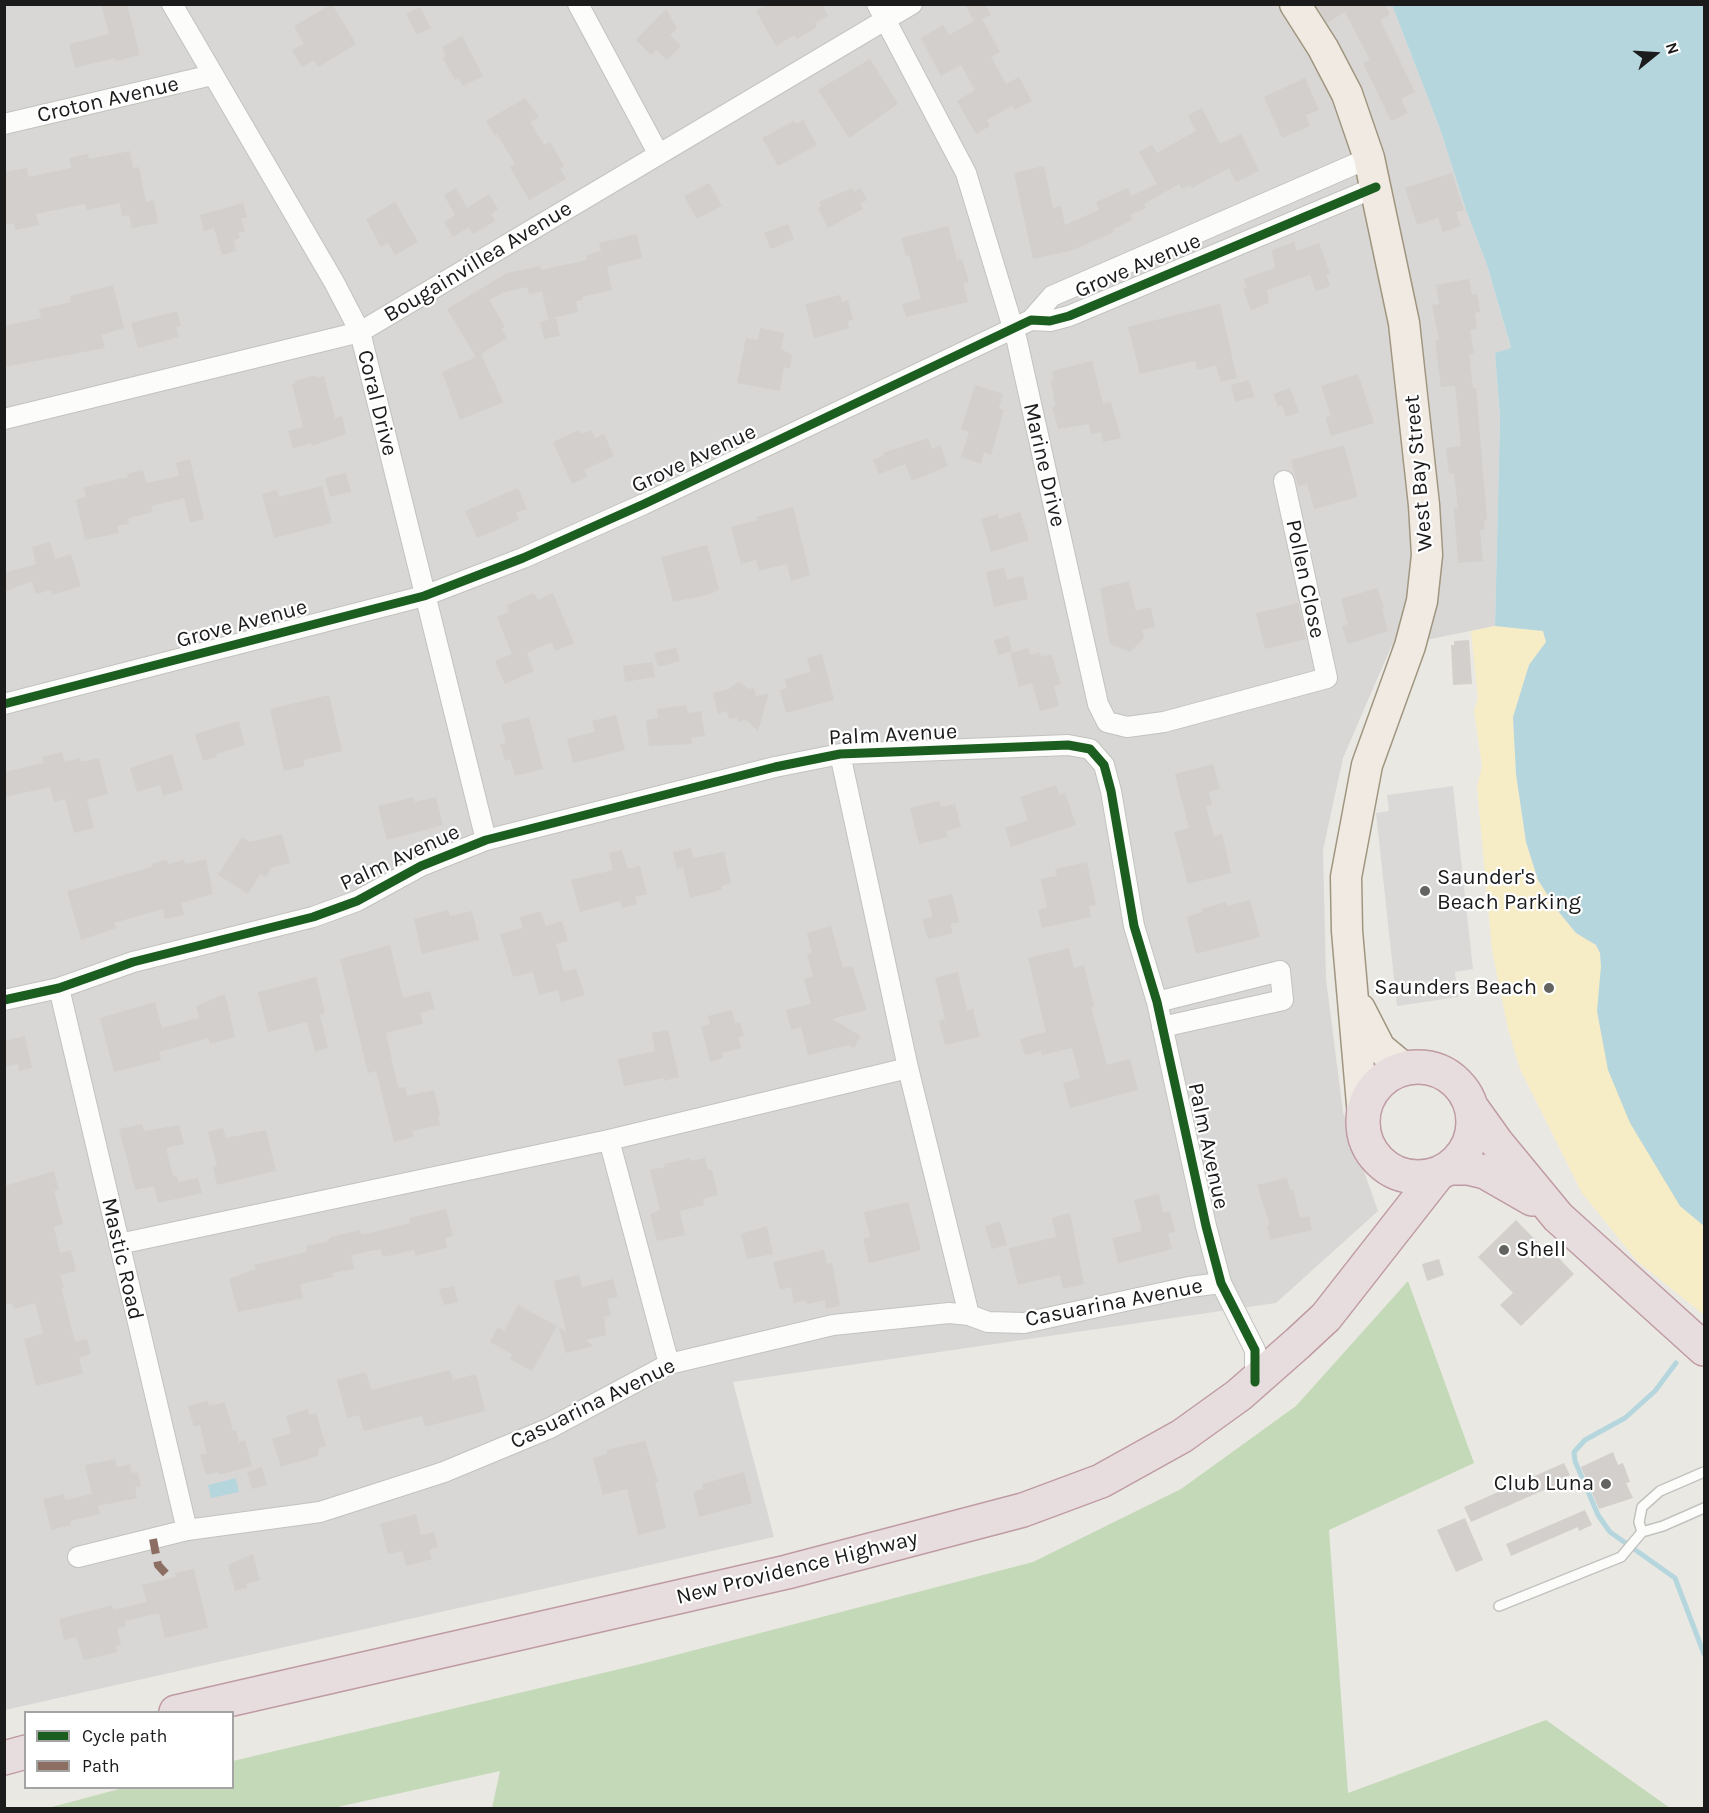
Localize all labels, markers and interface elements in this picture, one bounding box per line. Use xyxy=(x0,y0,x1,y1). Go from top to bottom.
north arrow xyxy=(1625,24,1685,84)
text: N xyxy=(1662,40,1683,57)
street label: Croton Avenue xyxy=(35,71,181,129)
street label: Bougainvillea Avenue xyxy=(379,195,577,329)
street label: Grove Avenue xyxy=(1071,228,1205,304)
street label: Coral Drive xyxy=(351,347,403,459)
street label: West Bay Street xyxy=(1399,394,1439,552)
street label: Marine Drive xyxy=(1017,400,1071,530)
street label: Grove Avenue xyxy=(628,419,760,499)
street label: Pollen Close xyxy=(1280,517,1330,641)
street label: Grove Avenue xyxy=(174,594,310,654)
street label: Palm Avenue xyxy=(828,718,958,752)
street label: Palm Avenue xyxy=(336,819,464,897)
place label: Saunder's Beach Parking xyxy=(1437,865,1581,916)
marker: Saunder's Beach Parking xyxy=(1418,884,1432,898)
place label: Saunders Beach xyxy=(1374,975,1537,1001)
marker: Saunders Beach xyxy=(1542,981,1556,995)
street label: Palm Avenue xyxy=(1182,1080,1234,1212)
street label: Mastic Road xyxy=(95,1195,149,1323)
place label: Shell xyxy=(1516,1237,1566,1263)
marker: Shell xyxy=(1497,1243,1511,1257)
street label: Casuarina Avenue xyxy=(1023,1273,1205,1333)
street label: Casuarina Avenue xyxy=(506,1353,680,1455)
place label: Club Luna xyxy=(1494,1471,1594,1497)
marker: Club Luna xyxy=(1599,1477,1613,1491)
street label: New Providence Highway xyxy=(673,1525,921,1611)
legend xyxy=(24,1711,234,1789)
text: Cycle path xyxy=(82,1725,167,1747)
text: Path xyxy=(82,1755,120,1777)

